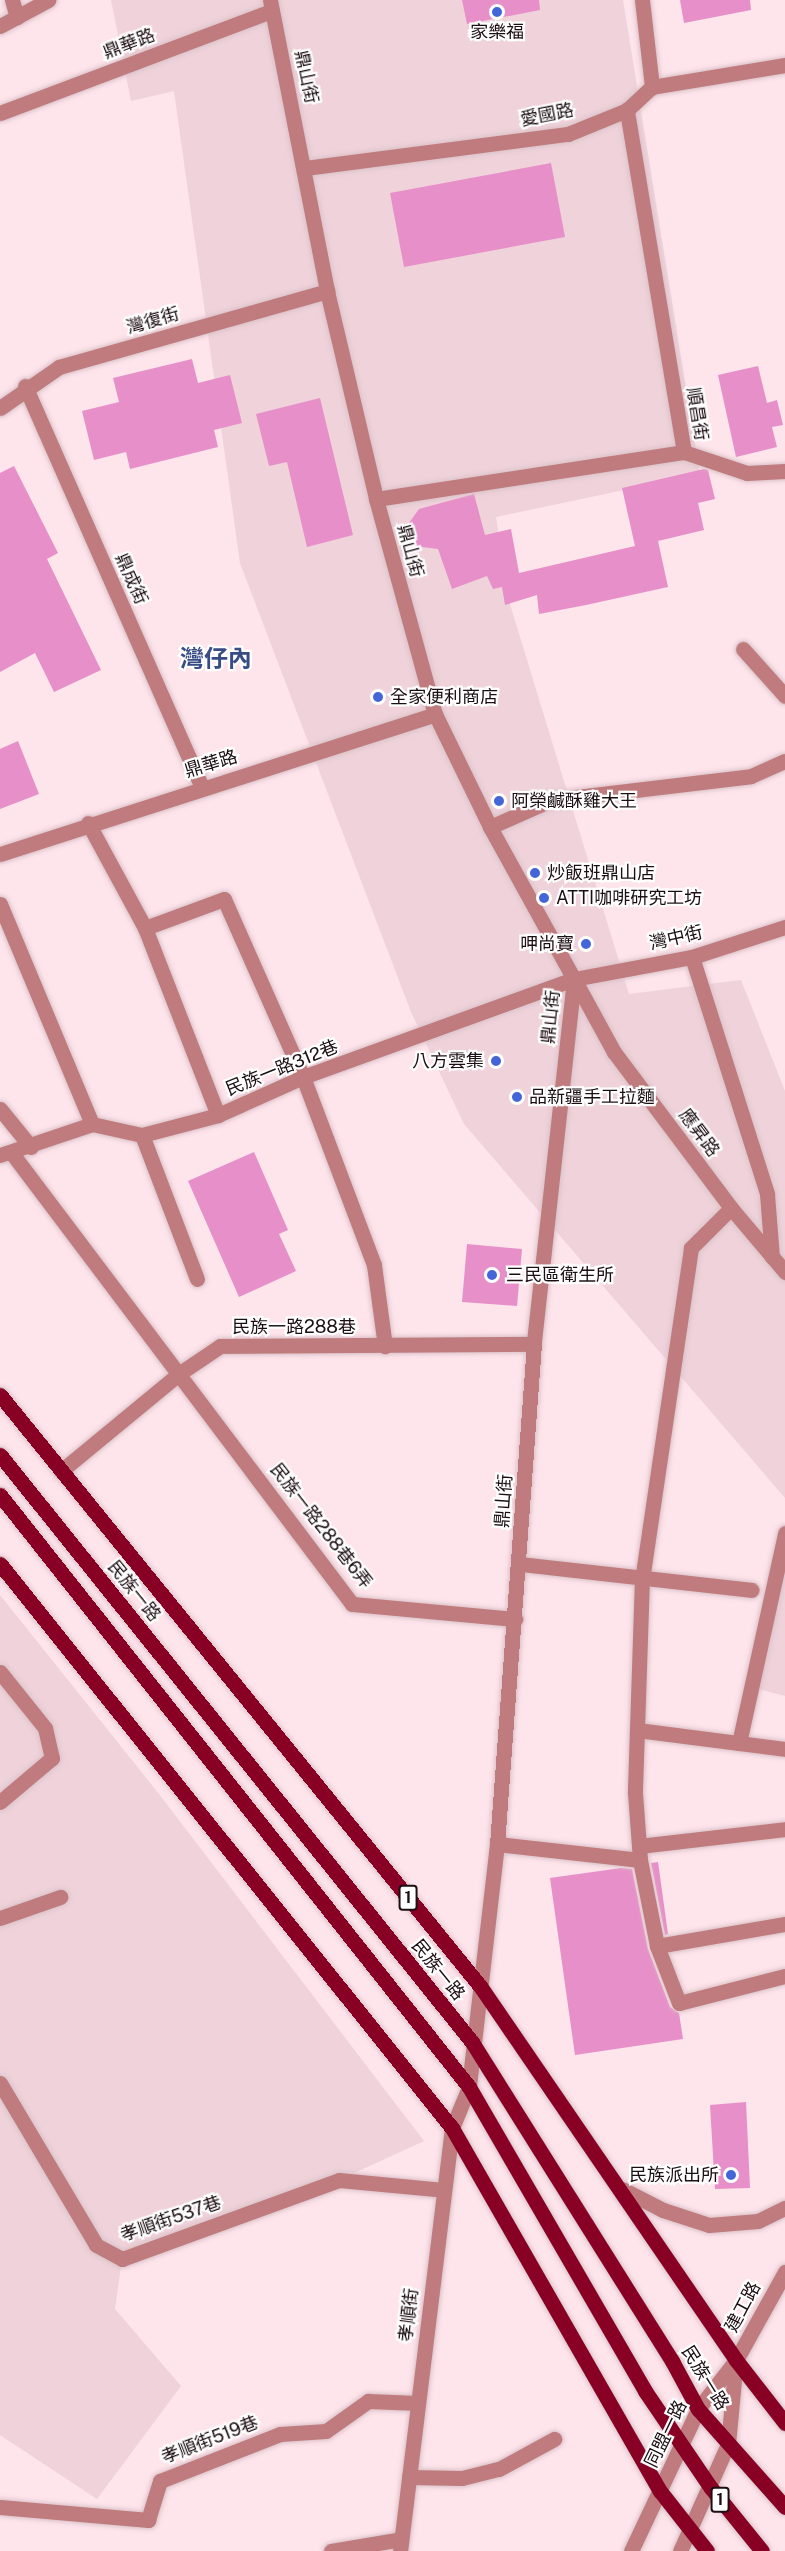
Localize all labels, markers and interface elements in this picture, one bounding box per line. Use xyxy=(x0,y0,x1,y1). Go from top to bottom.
marker: 家樂福 xyxy=(490,5,504,19)
place label: 家樂福 xyxy=(470,21,524,43)
street label: 鼎華路 xyxy=(100,24,158,64)
street label: 鼎山街 xyxy=(290,48,322,106)
street label: 愛國路 xyxy=(518,99,576,131)
street label: 灣復街 xyxy=(124,303,182,339)
street label: 順昌街 xyxy=(682,386,712,442)
street label: 鼎山街 xyxy=(393,522,427,580)
street label: 鼎成街 xyxy=(110,550,152,608)
district label: 灣仔內 xyxy=(180,645,252,673)
place label: 全家便利商店 xyxy=(390,686,498,708)
marker: 全家便利商店 xyxy=(371,690,385,704)
street label: 鼎華路 xyxy=(182,746,240,782)
place label: 阿榮鹹酥雞大王 xyxy=(511,790,637,812)
marker: 阿榮鹹酥雞大王 xyxy=(492,794,506,808)
place label: 炒飯班鼎山店 xyxy=(547,862,655,884)
marker: 炒飯班鼎山店 xyxy=(528,866,542,880)
place label: ATTI咖啡研究工坊 xyxy=(556,887,702,909)
marker: ATTI咖啡研究工坊 xyxy=(537,891,551,905)
street label: 灣中街 xyxy=(647,921,705,955)
place label: 呷尚寶 xyxy=(520,933,574,955)
marker: 呷尚寶 xyxy=(579,937,593,951)
street label: 鼎山街 xyxy=(537,989,565,1045)
street label: 民族一路312巷 xyxy=(223,1036,341,1100)
place label: 八方雲集 xyxy=(412,1050,484,1072)
marker: 八方雲集 xyxy=(489,1054,503,1068)
place label: 品新疆手工拉麵 xyxy=(529,1086,655,1108)
marker: 品新疆手工拉麵 xyxy=(510,1090,524,1104)
street label: 應昇路 xyxy=(674,1105,724,1161)
place label: 三民區衛生所 xyxy=(506,1264,614,1286)
marker: 三民區衛生所 xyxy=(483,1266,501,1284)
street label: 民族一路288巷 xyxy=(232,1316,356,1338)
street label: 民族一路288巷6弄 xyxy=(265,1459,377,1593)
street label: 鼎山街 xyxy=(491,1473,517,1529)
street label: 民族一路 xyxy=(103,1556,165,1626)
road number: 1 xyxy=(398,1885,418,1911)
street label: 民族一路 xyxy=(407,1935,469,2005)
place label: 民族派出所 xyxy=(629,2164,719,2186)
marker: 民族派出所 xyxy=(724,2168,738,2182)
street label: 孝順街537巷 xyxy=(118,2192,224,2246)
street label: 建工路 xyxy=(721,2278,765,2336)
street label: 孝順街 xyxy=(395,2287,423,2343)
street label: 民族一路 xyxy=(677,2342,733,2414)
street label: 同盟一路 xyxy=(641,2397,691,2471)
street label: 孝順街519巷 xyxy=(158,2412,262,2468)
road number: 1 xyxy=(710,2487,730,2513)

